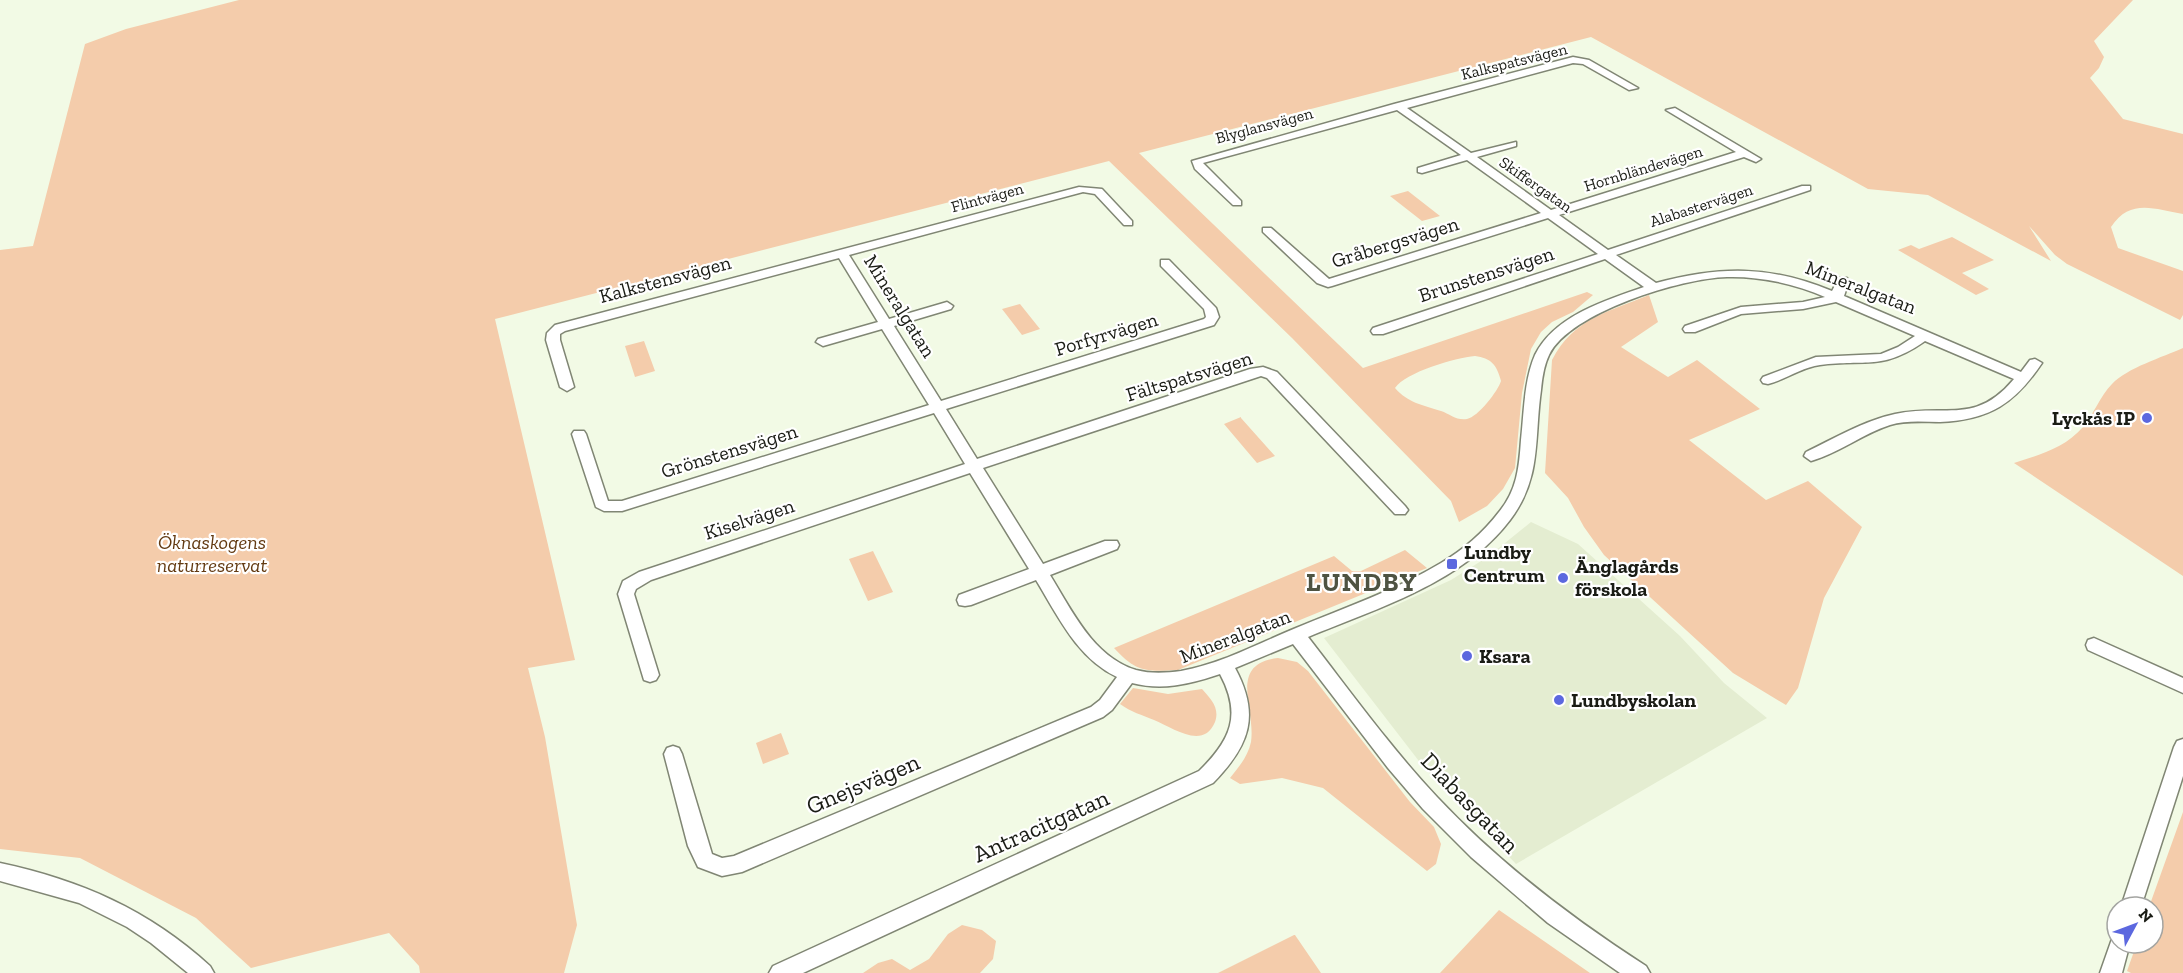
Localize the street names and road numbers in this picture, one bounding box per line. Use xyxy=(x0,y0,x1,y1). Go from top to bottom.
street label: Kalkspatsvägen xyxy=(1459,39,1570,84)
street label: Blyglansvägen xyxy=(1213,103,1316,148)
street label: Hornbländevägen xyxy=(1582,141,1705,196)
street label: Skiffergatan xyxy=(1496,152,1577,217)
street label: Flintvägen xyxy=(949,179,1026,216)
street label: Alabastervägen xyxy=(1647,180,1756,231)
street label: Gråbergsvägen xyxy=(1328,211,1462,273)
street label: Brunstensvägen xyxy=(1415,241,1557,307)
street label: Kalkstensvägen xyxy=(596,250,734,308)
street label: Mineralgatan xyxy=(859,250,941,362)
street label: Mineralgatan xyxy=(1802,255,1920,319)
street label: Porfyrvägen xyxy=(1052,307,1161,361)
street label: Fältspatsvägen xyxy=(1123,345,1255,407)
street label: Grönstensvägen xyxy=(658,419,801,483)
street label: Kiselvägen xyxy=(701,493,798,545)
street label: Mineralgatan xyxy=(1176,604,1294,668)
street label: Diabasgatan xyxy=(1415,746,1526,859)
street label: Gnejsvägen xyxy=(802,747,924,820)
street label: Antracitgatan xyxy=(968,783,1113,868)

